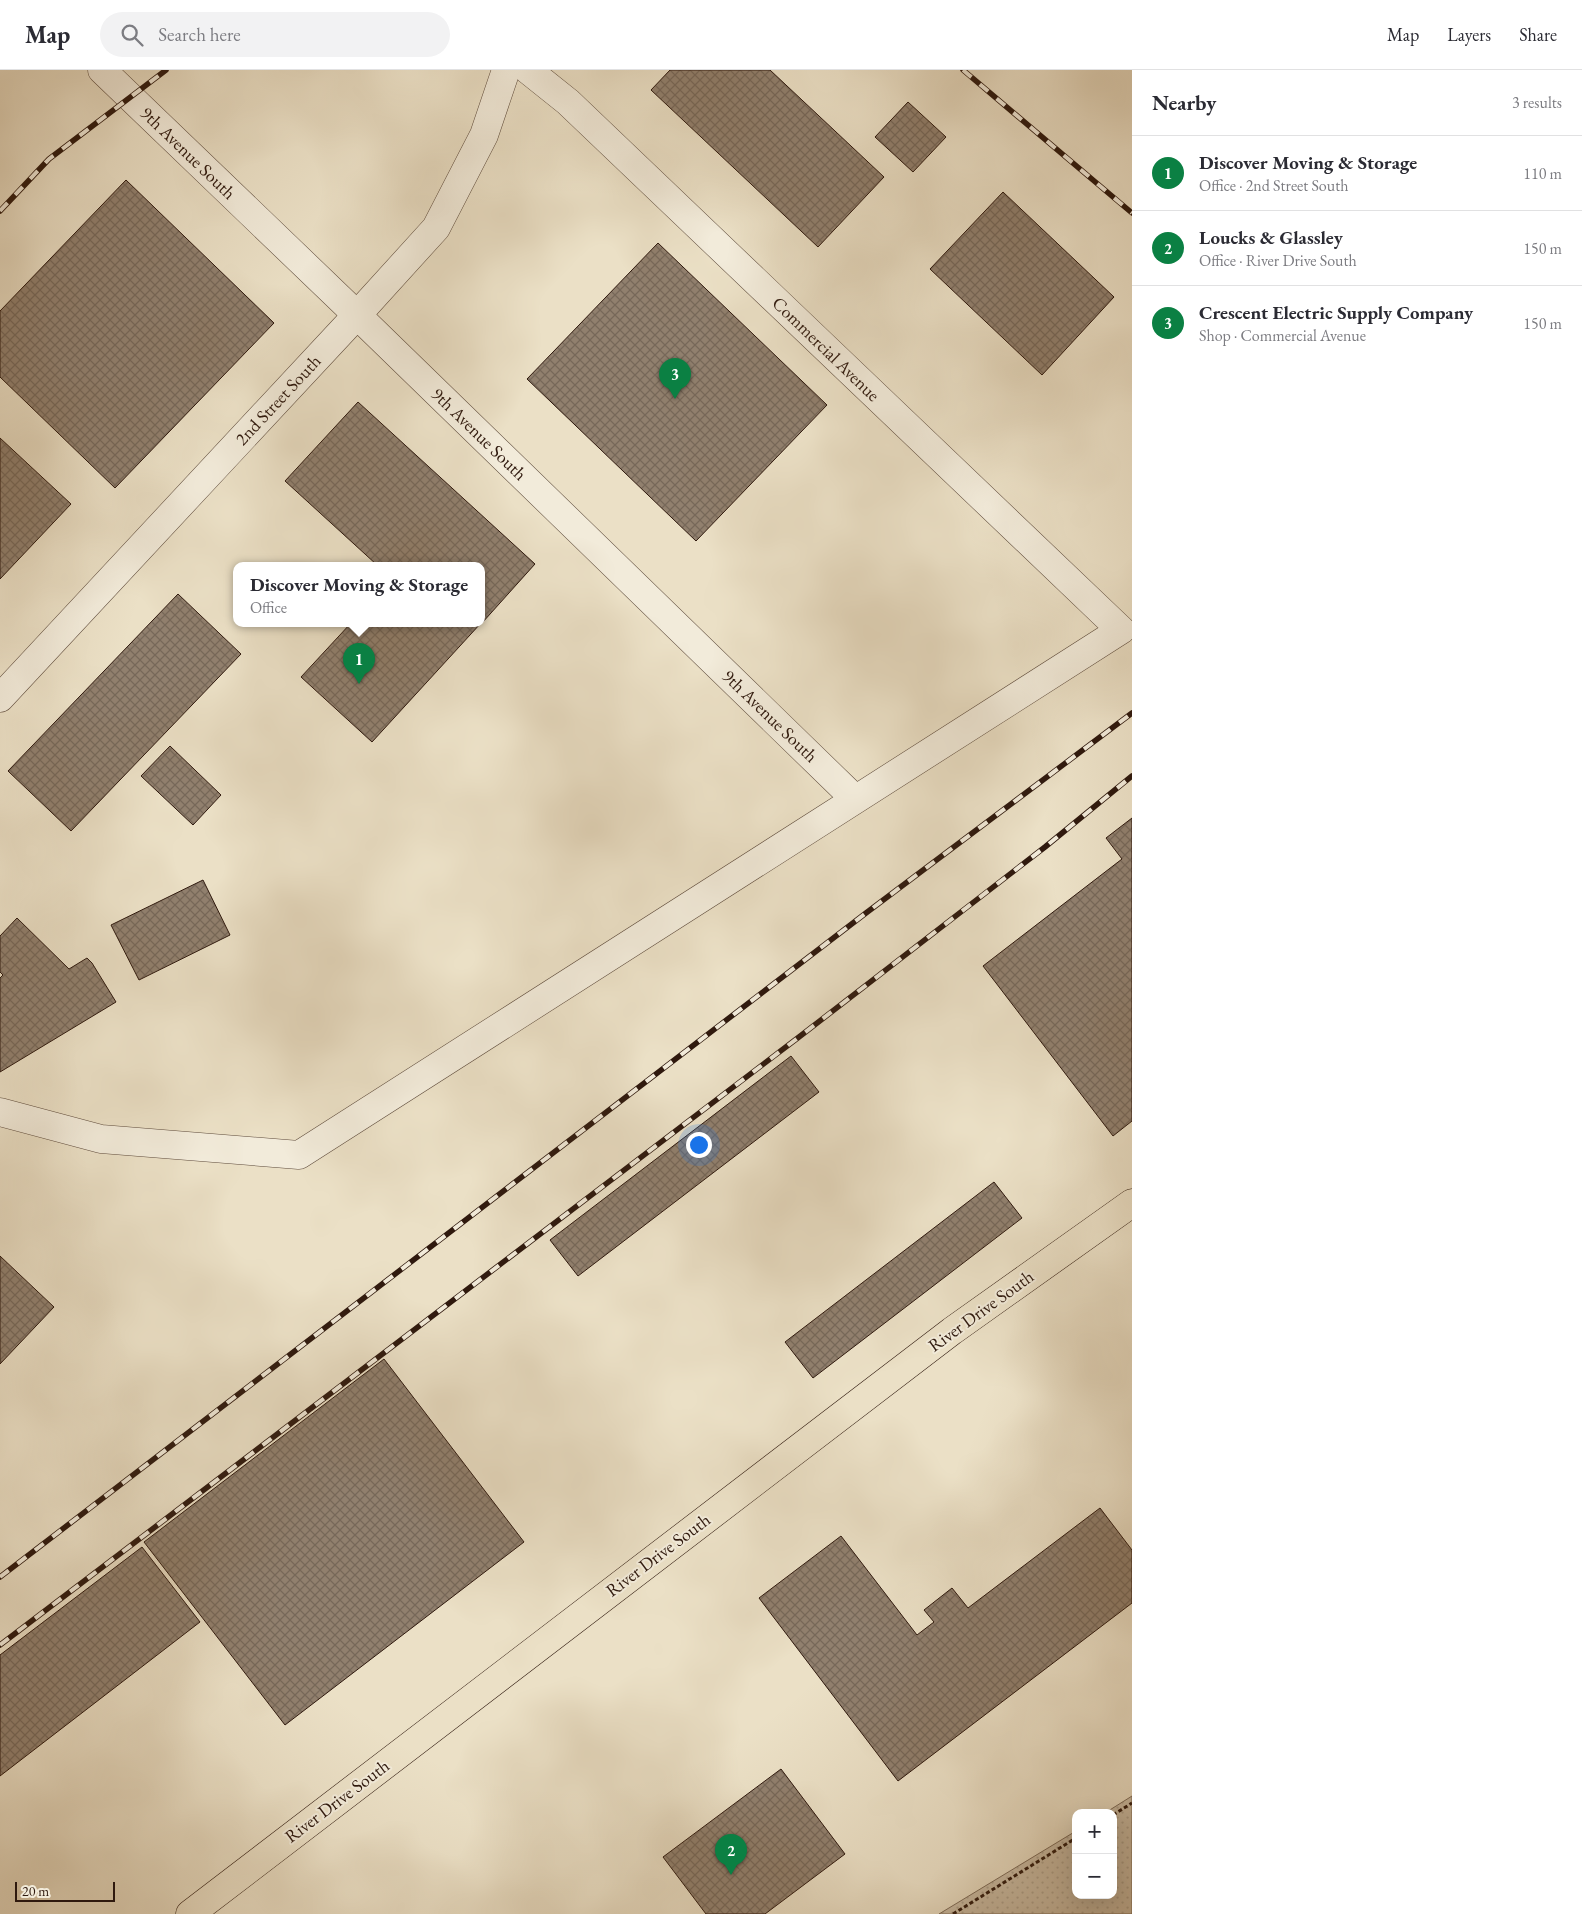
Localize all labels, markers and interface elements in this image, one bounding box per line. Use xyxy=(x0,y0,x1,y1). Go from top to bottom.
search box xyxy=(100,12,450,57)
text: Map xyxy=(25,19,70,50)
icon: search xyxy=(118,21,146,49)
text: Search here xyxy=(158,22,241,47)
text: Map xyxy=(1387,23,1419,46)
text: Layers xyxy=(1447,23,1491,46)
text: Share xyxy=(1519,23,1557,46)
text: Nearby xyxy=(1152,89,1216,116)
text: 3 results xyxy=(1512,92,1562,113)
street label: 9th Avenue South xyxy=(136,101,241,204)
text: Discover Moving & Storage xyxy=(1199,150,1417,175)
text: 1 xyxy=(1164,163,1172,184)
text: 110 m xyxy=(1523,163,1562,184)
text: Office · 2nd Street South xyxy=(1199,175,1349,196)
text: Loucks & Glassley xyxy=(1199,225,1343,250)
text: 2 xyxy=(1164,238,1172,259)
text: 150 m xyxy=(1523,238,1562,259)
text: Office · River Drive South xyxy=(1199,250,1357,271)
street label: Commercial Avenue xyxy=(768,291,885,406)
text: Crescent Electric Supply Company xyxy=(1199,300,1473,325)
text: 3 xyxy=(1164,313,1172,334)
text: 150 m xyxy=(1523,313,1562,334)
text: Shop · Commercial Avenue xyxy=(1199,325,1366,346)
street label: 2nd Street South xyxy=(230,350,325,450)
pin: 3 xyxy=(659,358,691,399)
street label: 9th Avenue South xyxy=(427,382,532,485)
popup xyxy=(233,562,485,627)
text: Discover Moving & Storage xyxy=(250,572,468,597)
text: Office xyxy=(250,597,287,618)
pin: 1 xyxy=(343,643,375,684)
street label: 9th Avenue South xyxy=(718,664,823,767)
your location xyxy=(686,1132,712,1158)
street label: River Drive South xyxy=(923,1265,1038,1357)
street label: River Drive South xyxy=(601,1508,715,1601)
street label: River Drive South xyxy=(280,1754,394,1847)
map controls xyxy=(1072,1809,1117,1899)
button: + xyxy=(1072,1809,1117,1854)
pin: 2 xyxy=(715,1834,747,1875)
button: − xyxy=(1072,1854,1117,1899)
scale bar xyxy=(15,1879,115,1902)
text: 20 m xyxy=(22,1882,49,1900)

